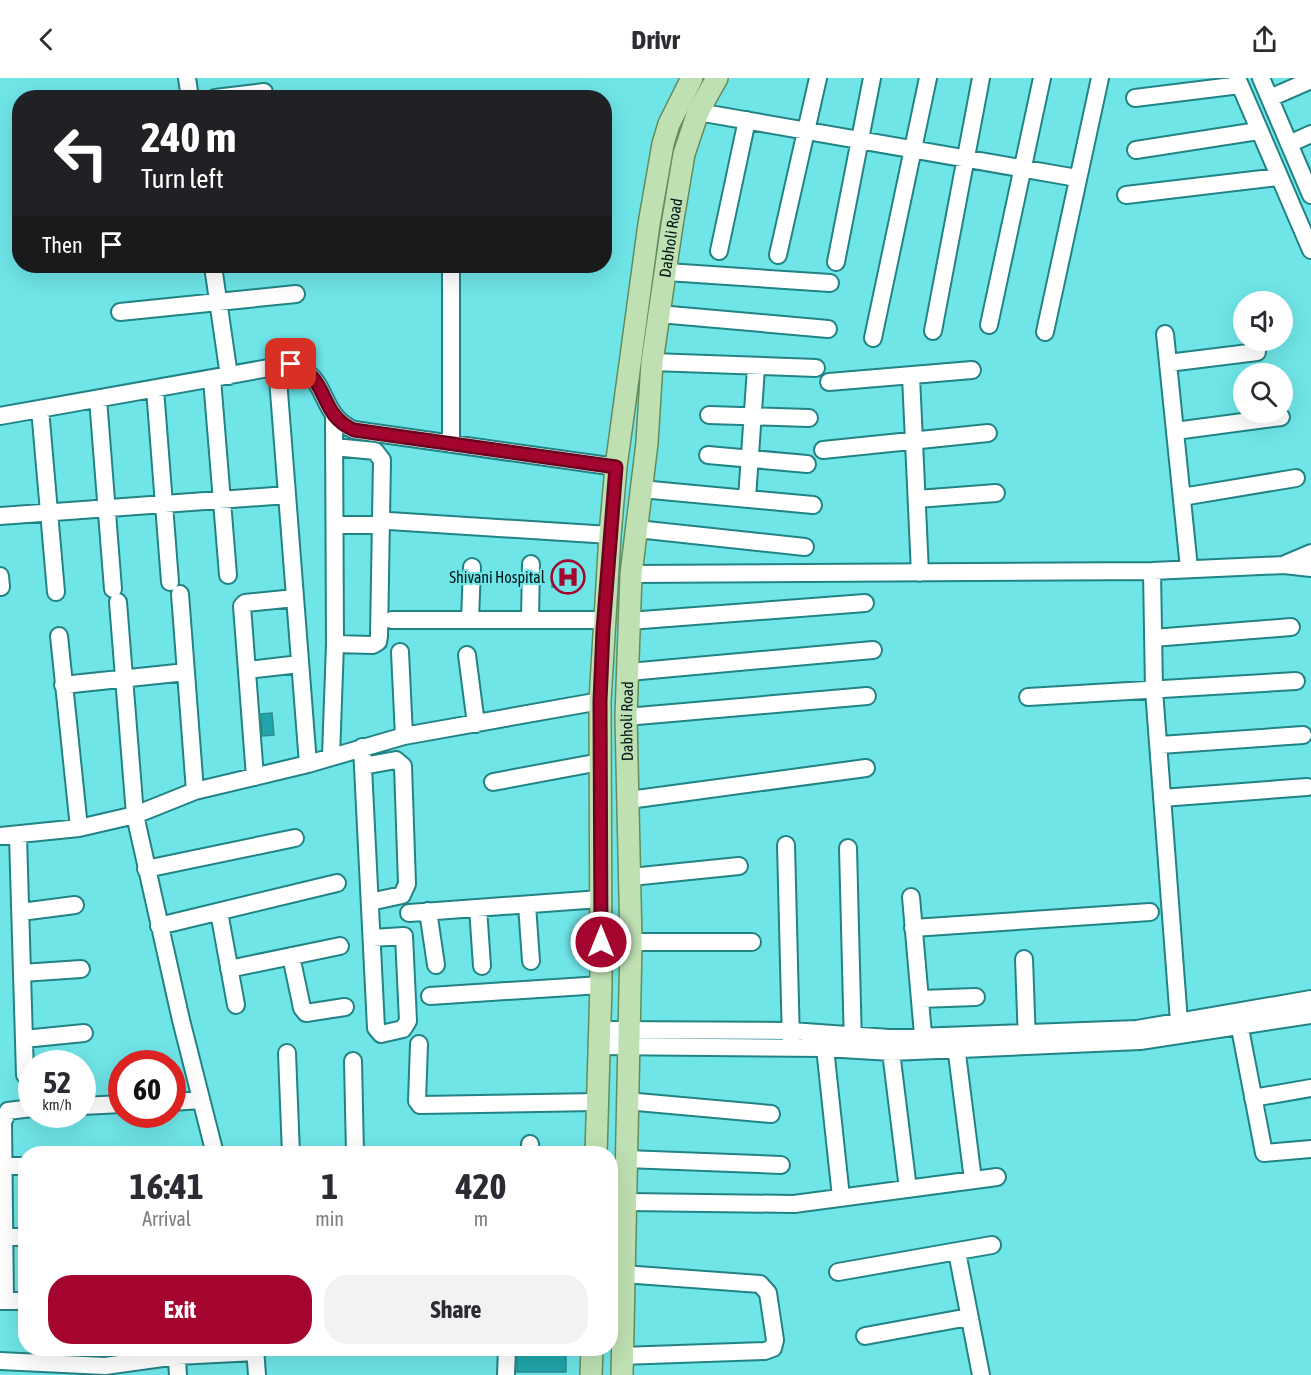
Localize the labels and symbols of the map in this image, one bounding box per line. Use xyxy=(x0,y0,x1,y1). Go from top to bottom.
street label: Dabholi Road xyxy=(655,197,685,279)
pin xyxy=(265,338,316,389)
hospital icon: Shivani Hospital xyxy=(550,559,586,595)
place label: Shivani Hospital xyxy=(449,568,546,587)
street label: Dabholi Road xyxy=(617,681,636,761)
position arrow xyxy=(569,910,633,974)
speed limit sign: 60 xyxy=(108,1050,186,1128)

